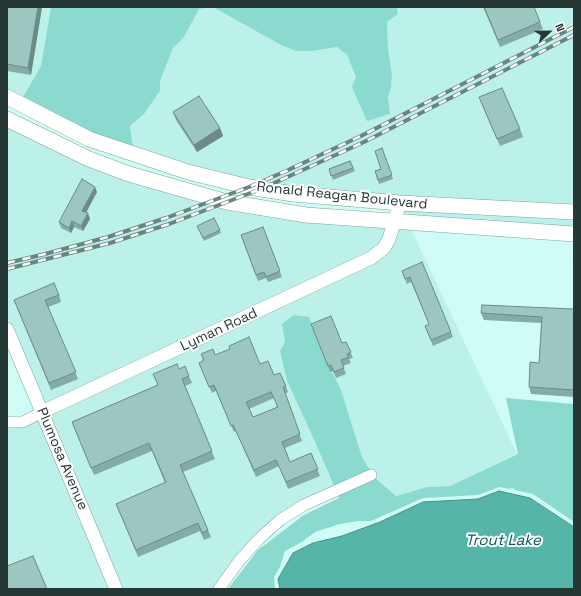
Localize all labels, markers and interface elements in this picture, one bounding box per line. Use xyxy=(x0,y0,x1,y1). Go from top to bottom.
north arrow xyxy=(529,12,569,52)
text: N xyxy=(552,21,568,34)
street label: Ronald Reagan Boulevard xyxy=(256,179,428,213)
street label: Lyman Road xyxy=(178,305,260,355)
street label: Plumosa Avenue xyxy=(33,405,91,513)
water label: Trout Lake xyxy=(465,532,541,550)

